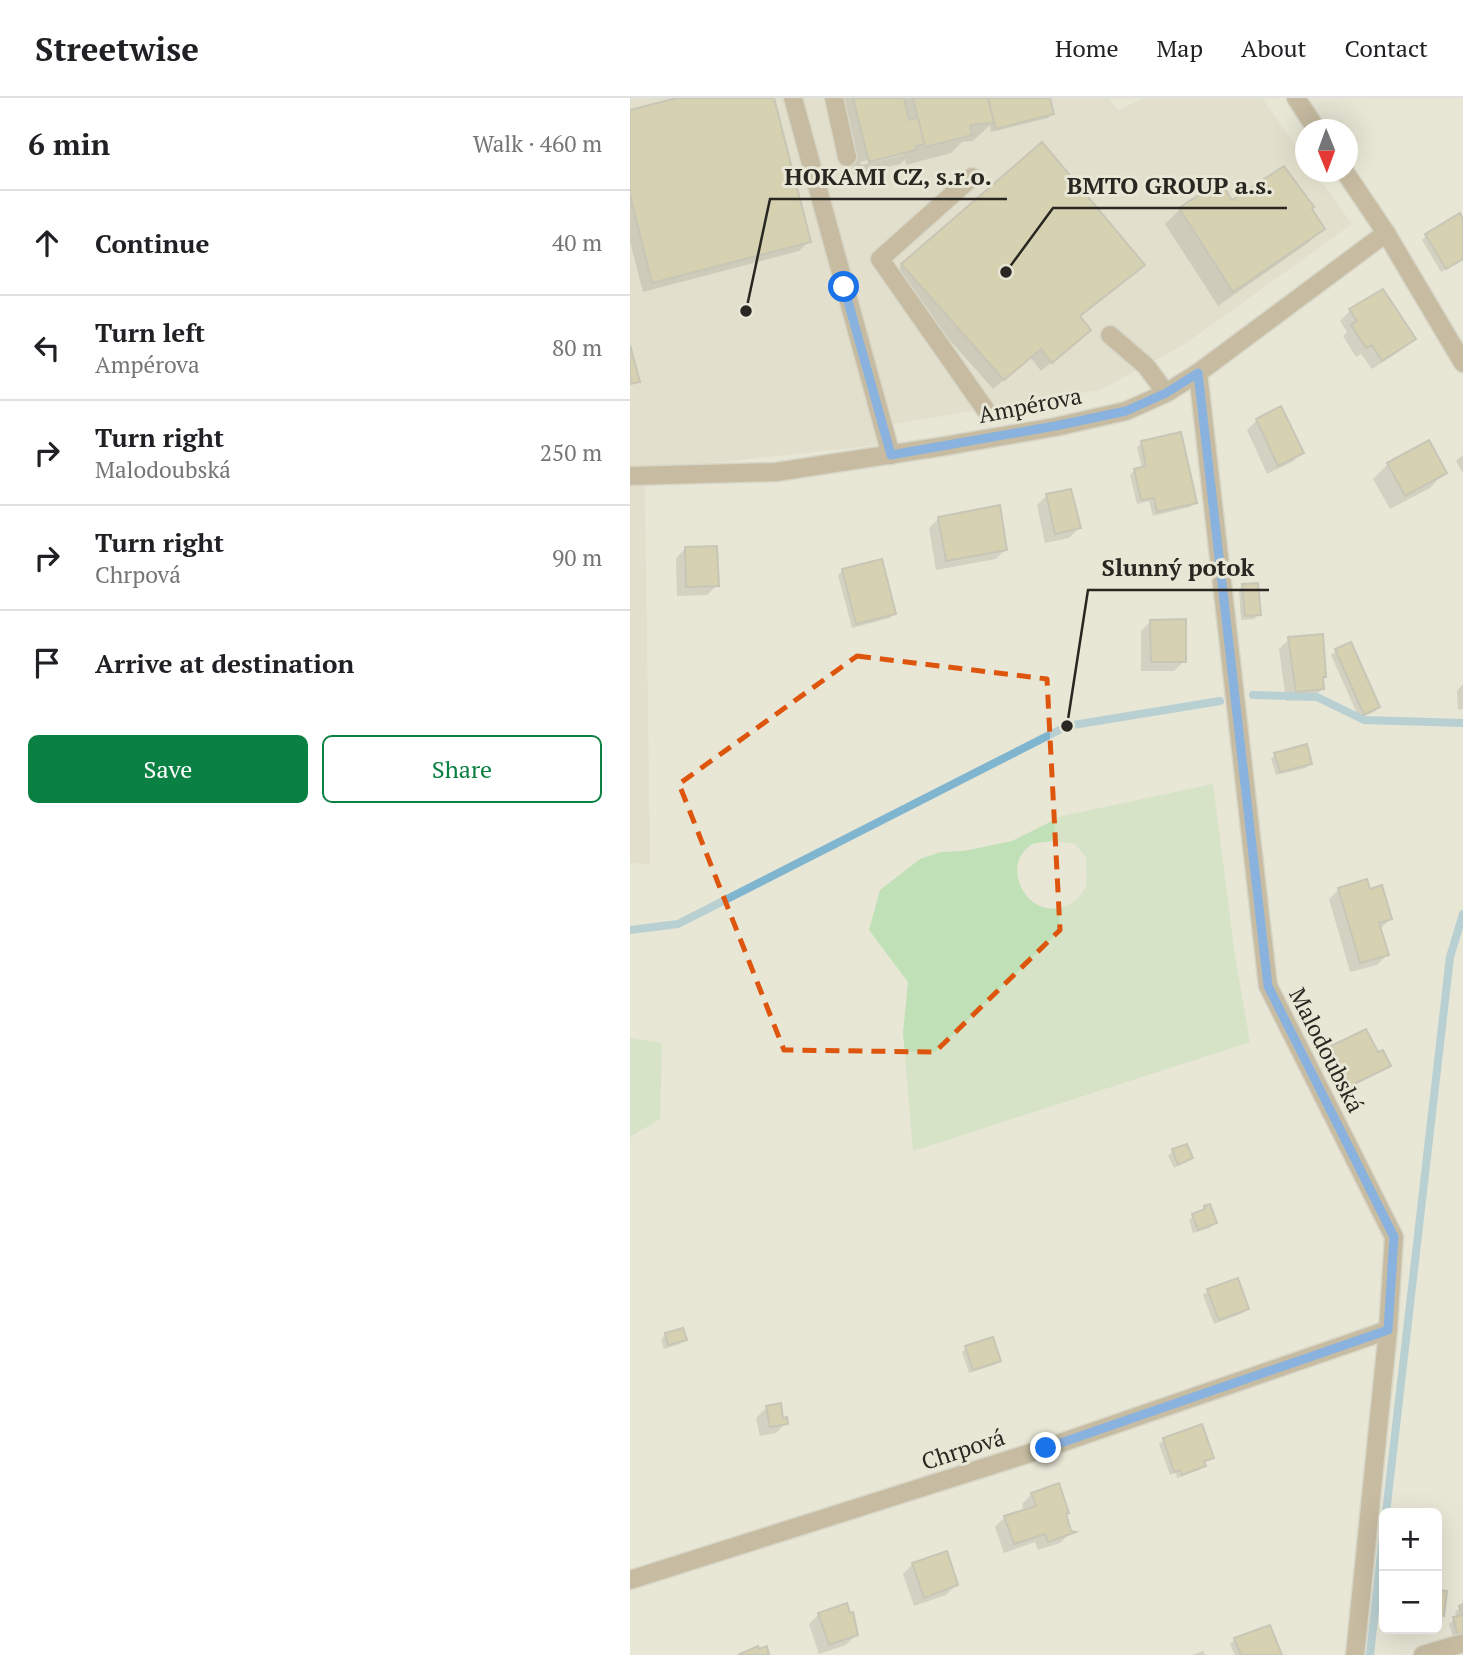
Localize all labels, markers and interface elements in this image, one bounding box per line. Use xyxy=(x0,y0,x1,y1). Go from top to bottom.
text: Streetwise xyxy=(35,27,199,70)
text: Home xyxy=(1055,32,1119,64)
text: Map xyxy=(1157,32,1203,64)
text: About xyxy=(1241,32,1307,64)
text: Contact xyxy=(1345,32,1428,64)
north arrow xyxy=(1295,119,1358,182)
text: 6 min xyxy=(28,124,110,164)
text: Walk · 460 m xyxy=(473,128,602,159)
callout: HOKAMI CZ, s.r.o. xyxy=(770,154,1007,199)
text: HOKAMI CZ, s.r.o. xyxy=(784,160,992,192)
callout: BMTO GROUP a.s. xyxy=(1053,163,1287,208)
text: BMTO GROUP a.s. xyxy=(1067,169,1273,201)
icon: ahead xyxy=(28,224,66,262)
text: Continue xyxy=(95,226,209,260)
text: 40 m xyxy=(552,227,602,258)
route start xyxy=(828,271,859,302)
text: Turn left xyxy=(95,315,205,349)
icon: left xyxy=(28,329,66,367)
text: 80 m xyxy=(552,332,602,363)
text: Ampérova xyxy=(95,349,200,380)
street label: Ampérova xyxy=(976,380,1085,430)
text: Turn right xyxy=(95,420,224,454)
icon: right xyxy=(28,434,66,472)
text: 250 m xyxy=(540,437,602,468)
text: Malodoubská xyxy=(95,454,231,485)
text: Turn right xyxy=(95,525,224,559)
icon: right xyxy=(28,539,66,577)
text: 90 m xyxy=(552,542,602,573)
callout: Slunný potok xyxy=(1088,545,1269,590)
text: Slunný potok xyxy=(1102,551,1254,583)
text: Chrpová xyxy=(95,559,181,590)
icon: arrive xyxy=(28,644,66,682)
text: Arrive at destination xyxy=(95,646,354,680)
button: Save xyxy=(28,735,308,803)
button: Share xyxy=(322,735,602,803)
street label: Malodoubská xyxy=(1282,982,1372,1118)
street label: Chrpová xyxy=(917,1421,1009,1477)
route end xyxy=(1030,1432,1061,1463)
map controls xyxy=(1379,1508,1442,1634)
button: + xyxy=(1379,1508,1442,1571)
button: − xyxy=(1379,1571,1442,1634)

